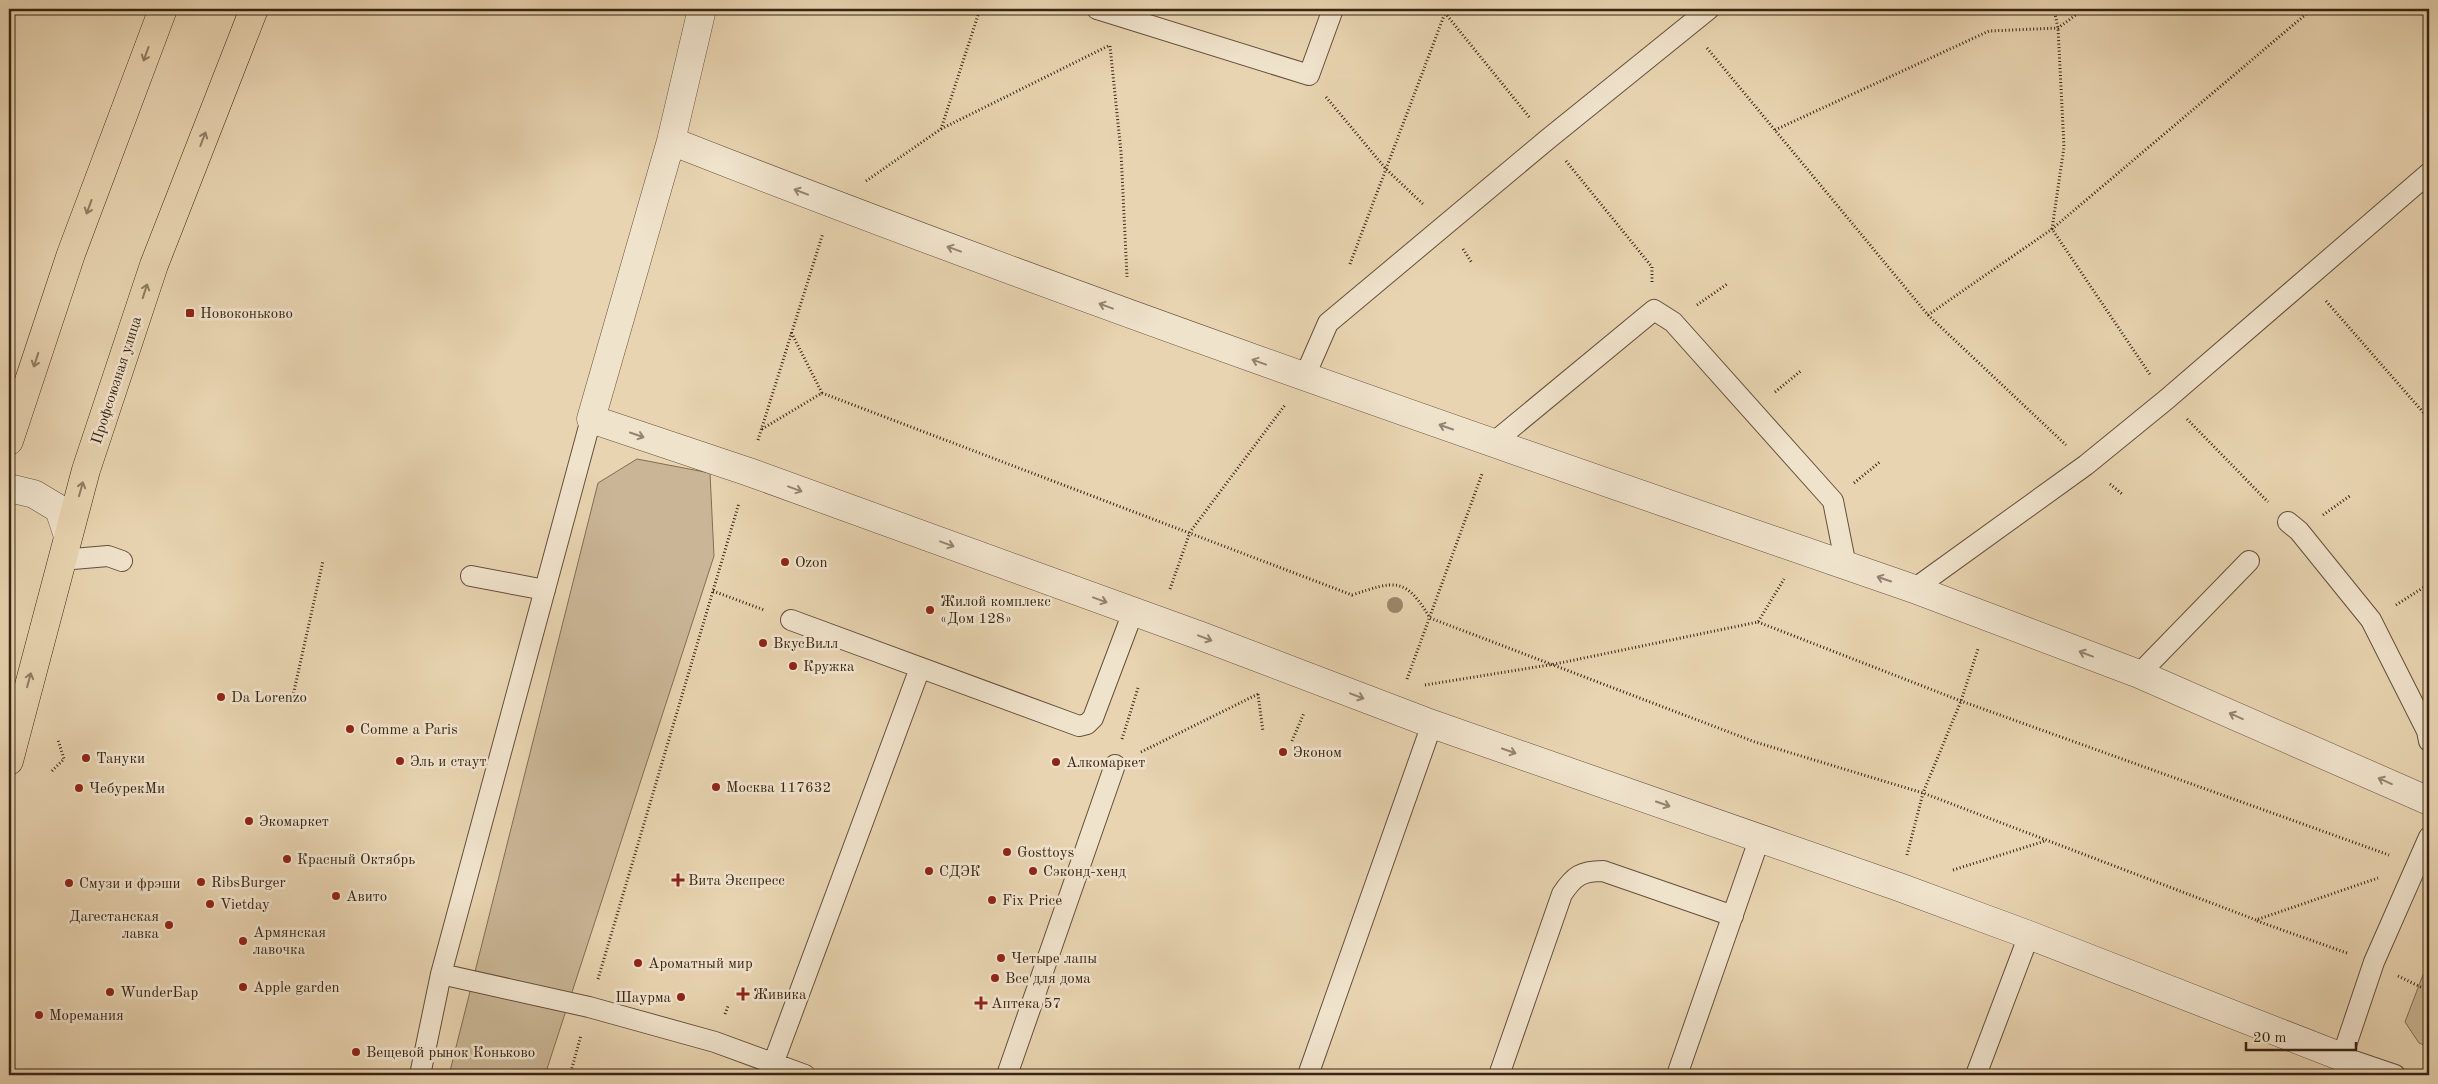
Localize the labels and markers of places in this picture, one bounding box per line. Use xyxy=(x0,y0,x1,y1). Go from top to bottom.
marker: Новоконьково xyxy=(184,307,196,319)
place label: Новоконьково xyxy=(200,307,293,322)
marker: Ozon xyxy=(779,556,791,568)
place label: Ozon xyxy=(795,556,828,571)
place label: Жилой комплекс «Дом 128» xyxy=(940,595,1051,627)
marker: Жилой комплекс «Дом 128» xyxy=(924,604,936,616)
marker: ВкусВилл xyxy=(757,637,769,649)
place label: ВкусВилл xyxy=(773,637,838,652)
marker: Кружка xyxy=(787,660,799,672)
place label: Кружка xyxy=(803,660,855,675)
marker: Da Lorenzo xyxy=(215,691,227,703)
place label: Da Lorenzo xyxy=(231,691,307,706)
marker: Comme a Paris xyxy=(344,723,356,735)
place label: Comme a Paris xyxy=(360,723,458,738)
marker: Эконом xyxy=(1277,746,1289,758)
place label: Эконом xyxy=(1293,746,1342,761)
marker: Тануки xyxy=(80,752,92,764)
place label: Тануки xyxy=(96,752,145,767)
marker: Эль и стаут xyxy=(394,755,406,767)
place label: Эль и стаут xyxy=(410,755,487,770)
marker: Алкомаркет xyxy=(1050,756,1062,768)
place label: Алкомаркет xyxy=(1066,756,1145,771)
marker: Москва 117632 xyxy=(710,781,722,793)
place label: Москва 117632 xyxy=(726,781,831,796)
marker: ЧебурекМи xyxy=(73,782,85,794)
place label: ЧебурекМи xyxy=(89,782,165,797)
marker: Экомаркет xyxy=(243,815,255,827)
place label: Экомаркет xyxy=(259,815,329,830)
marker: Gosttoys xyxy=(1001,846,1013,858)
place label: Gosttoys xyxy=(1017,846,1074,861)
marker: Красный Октябрь xyxy=(281,853,293,865)
place label: Красный Октябрь xyxy=(297,853,415,868)
marker: СДЭК xyxy=(923,865,935,877)
place label: СДЭК xyxy=(939,865,981,880)
marker: Сэконд-хенд xyxy=(1027,865,1039,877)
place label: Сэконд-хенд xyxy=(1043,865,1126,880)
marker: Вита Экспресс xyxy=(672,874,684,886)
place label: Вита Экспресс xyxy=(688,874,785,889)
marker: RibsBurger xyxy=(195,876,207,888)
place label: RibsBurger xyxy=(211,876,286,891)
marker: Смузи и фрэши xyxy=(63,877,75,889)
place label: Смузи и фрэши xyxy=(79,877,181,892)
marker: Авито xyxy=(330,890,342,902)
place label: Авито xyxy=(346,890,387,905)
marker: Fix Price xyxy=(986,894,998,906)
place label: Fix Price xyxy=(1002,894,1062,909)
marker: Vietday xyxy=(204,898,216,910)
place label: Vietday xyxy=(220,898,270,913)
place label: Дагестанская лавка xyxy=(69,910,160,942)
marker: Дагестанская лавка xyxy=(163,919,175,931)
place label: Армянская лавочка xyxy=(253,926,326,958)
marker: Армянская лавочка xyxy=(237,935,249,947)
marker: Четыре лапы xyxy=(995,952,1007,964)
place label: Четыре лапы xyxy=(1011,952,1097,967)
marker: Ароматный мир xyxy=(632,957,644,969)
place label: Ароматный мир xyxy=(648,957,753,972)
marker: Все для дома xyxy=(989,972,1001,984)
place label: Все для дома xyxy=(1005,972,1091,987)
marker: Apple garden xyxy=(237,981,249,993)
place label: Apple garden xyxy=(253,981,340,996)
marker: WunderБар xyxy=(104,986,116,998)
place label: WunderБар xyxy=(120,986,198,1001)
marker: Живика xyxy=(737,988,749,1000)
place label: Живика xyxy=(753,988,807,1003)
place label: Шаурма xyxy=(615,991,672,1006)
marker: Шаурма xyxy=(675,991,687,1003)
marker: Аптека 57 xyxy=(975,997,987,1009)
place label: Аптека 57 xyxy=(991,997,1061,1012)
marker: Моремания xyxy=(33,1009,45,1021)
place label: Моремания xyxy=(49,1009,124,1024)
marker: Вещевой рынок Коньково xyxy=(350,1046,362,1058)
place label: Вещевой рынок Коньково xyxy=(366,1046,535,1061)

